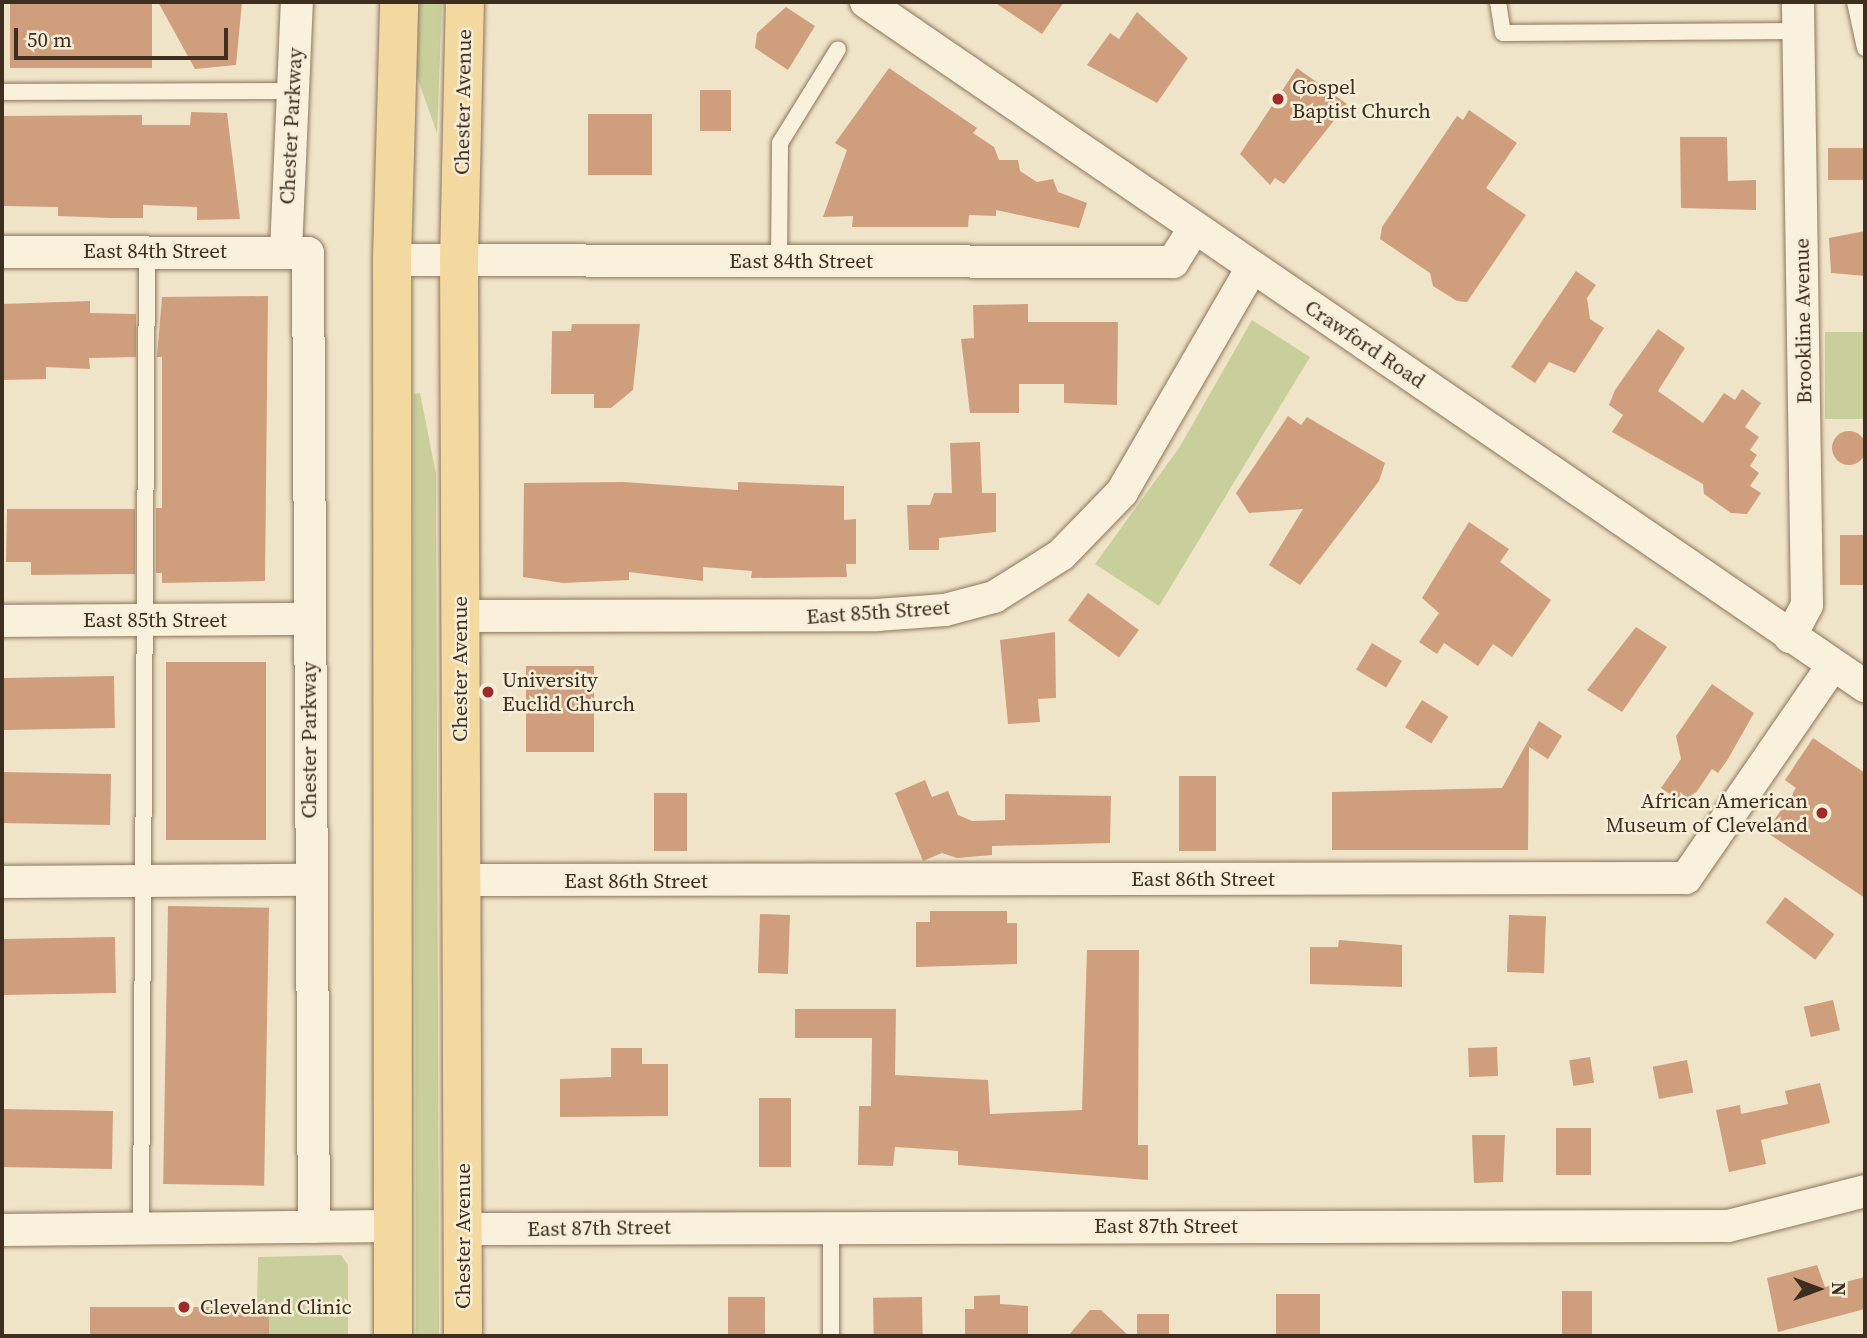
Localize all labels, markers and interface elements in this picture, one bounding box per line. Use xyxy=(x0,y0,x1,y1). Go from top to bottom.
scale bar xyxy=(18,14,231,58)
text: 50 m xyxy=(27,25,72,54)
street label: Chester Avenue xyxy=(449,29,477,175)
street label: Chester Parkway xyxy=(274,47,308,205)
place label: Gospel Baptist Church xyxy=(1292,74,1431,124)
marker: Gospel Baptist Church xyxy=(1270,91,1286,107)
street label: East 84th Street xyxy=(83,238,227,264)
street label: Brookline Avenue xyxy=(1789,238,1817,404)
street label: East 84th Street xyxy=(729,248,873,274)
street label: Crawford Road xyxy=(1300,294,1430,394)
street label: East 85th Street xyxy=(805,594,951,630)
street label: Chester Avenue xyxy=(447,596,473,742)
street label: East 85th Street xyxy=(83,607,227,633)
street label: Chester Parkway xyxy=(296,661,322,819)
place label: University Euclid Church xyxy=(502,667,635,717)
marker: University Euclid Church xyxy=(480,684,496,700)
place label: African American Museum of Cleveland xyxy=(1606,788,1808,838)
marker: African American Museum of Cleveland xyxy=(1814,805,1830,821)
street label: East 86th Street xyxy=(1131,866,1275,892)
street label: East 86th Street xyxy=(564,868,708,894)
street label: Chester Avenue xyxy=(450,1163,476,1309)
street label: East 87th Street xyxy=(1094,1213,1238,1239)
street label: East 87th Street xyxy=(527,1214,671,1242)
north arrow xyxy=(1783,1254,1853,1324)
text: N xyxy=(1826,1282,1852,1296)
place label: Cleveland Clinic xyxy=(200,1294,352,1320)
marker: Cleveland Clinic xyxy=(174,1297,194,1317)

